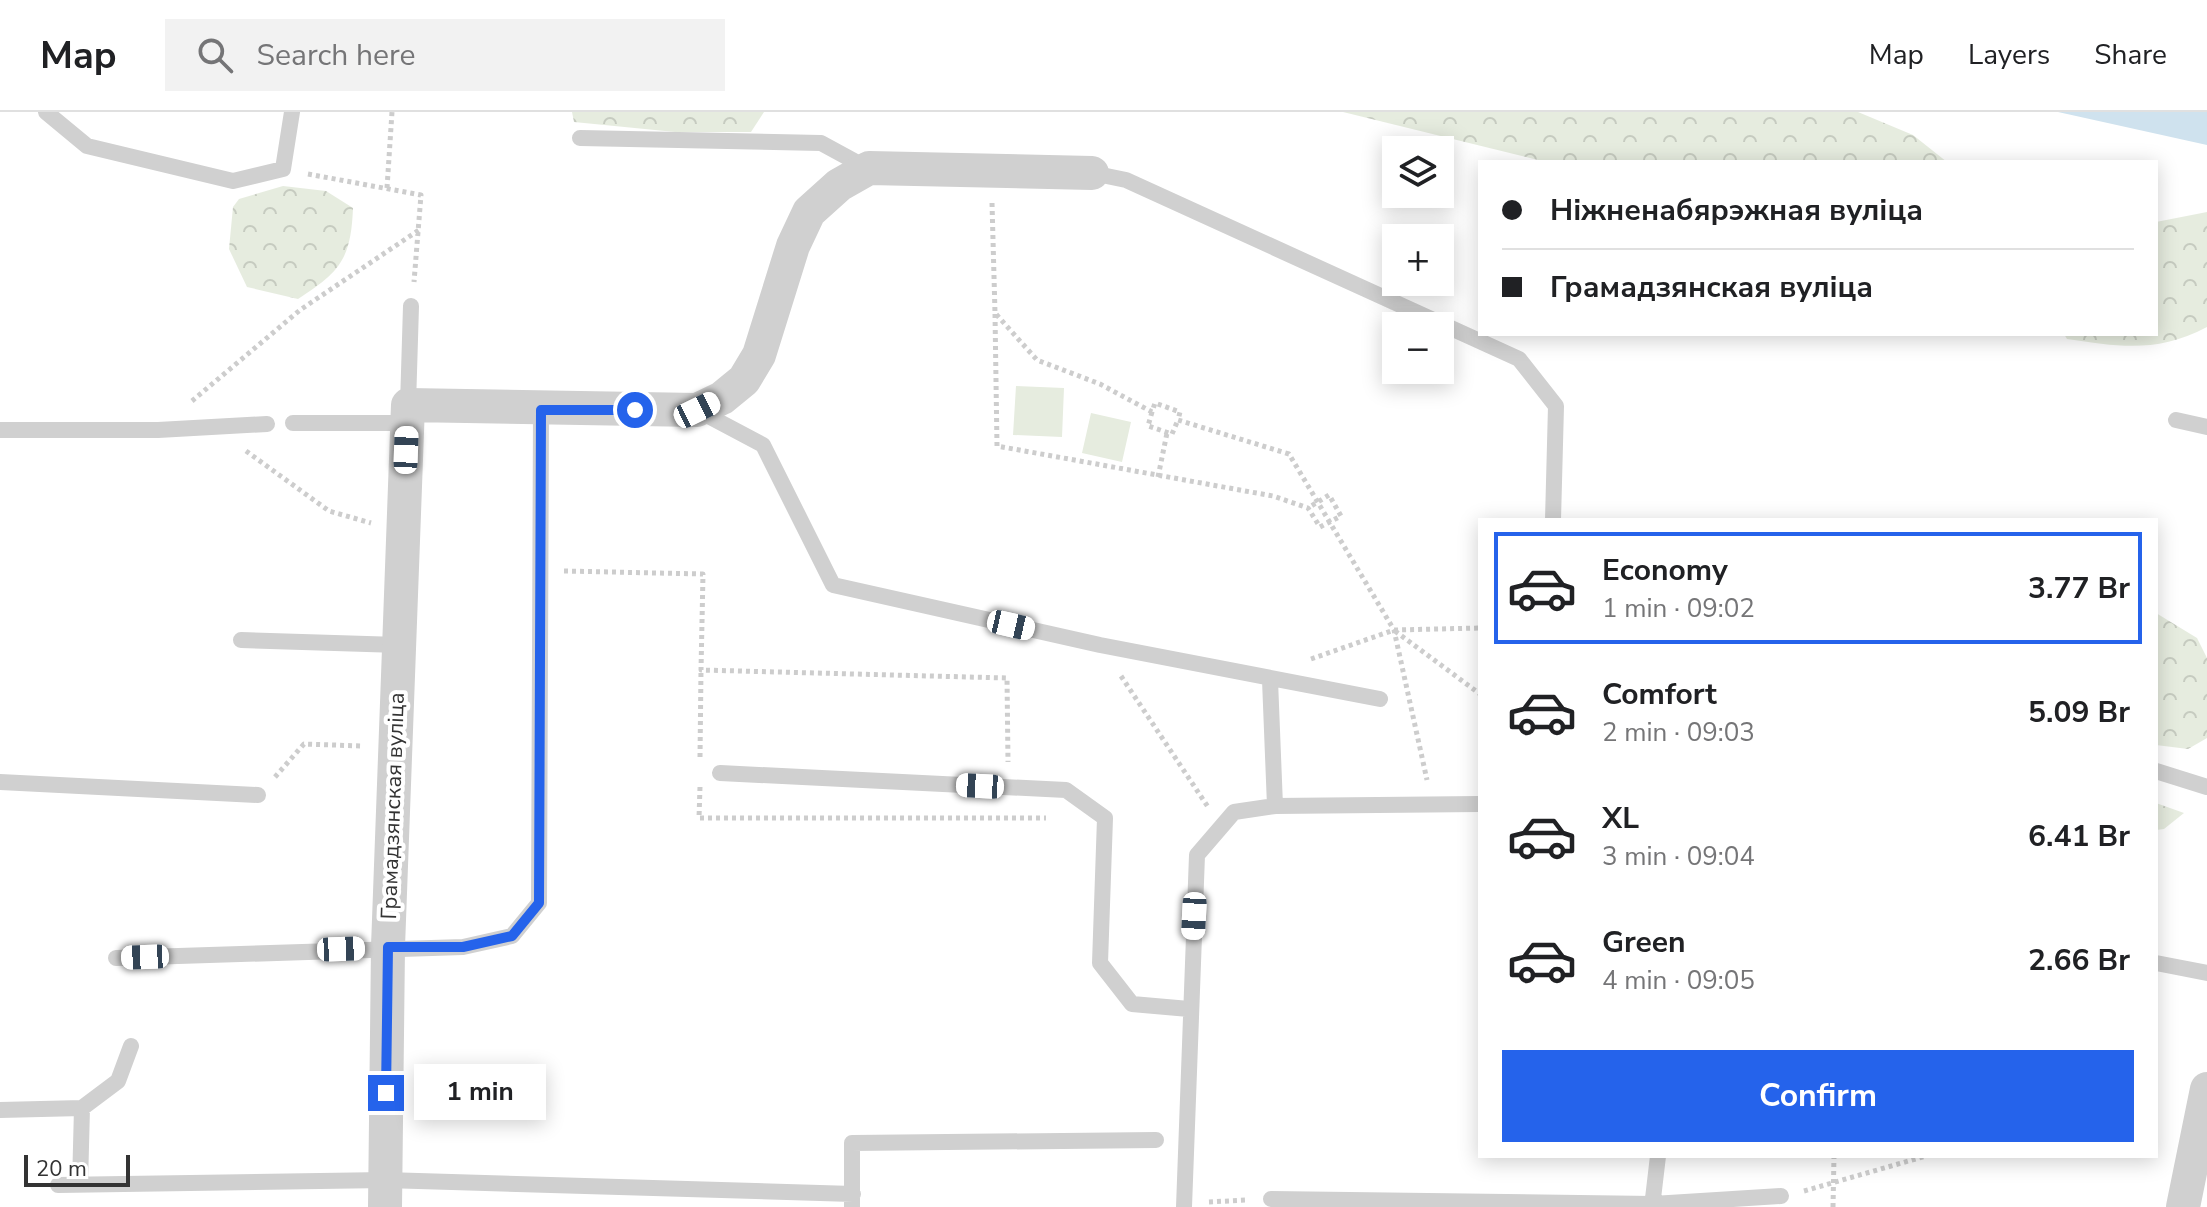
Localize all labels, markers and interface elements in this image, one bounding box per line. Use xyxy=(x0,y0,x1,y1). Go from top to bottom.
search box xyxy=(165,19,725,91)
text: Map xyxy=(40,30,117,81)
icon: search xyxy=(193,33,237,77)
text: Search here xyxy=(257,35,416,76)
text: Map xyxy=(1869,36,1924,74)
text: Layers xyxy=(1968,36,2050,74)
text: Share xyxy=(2094,36,2167,74)
map controls xyxy=(1382,136,1454,384)
button: layers xyxy=(1382,136,1454,208)
text: Ніжненабярэжная вуліца xyxy=(1550,190,1923,231)
button: + xyxy=(1382,224,1454,296)
text: Грамадзянская вуліца xyxy=(1550,267,1873,308)
button: − xyxy=(1382,312,1454,384)
car xyxy=(670,389,724,431)
route start xyxy=(617,392,653,428)
car xyxy=(393,426,419,474)
text: Economy xyxy=(1602,550,1728,591)
icon: car xyxy=(1506,552,1578,624)
text: 3.77 Br xyxy=(2028,568,2130,609)
text: 1 min · 09:02 xyxy=(1602,591,1755,626)
car xyxy=(985,608,1037,642)
text: Comfort xyxy=(1602,674,1717,715)
icon: car xyxy=(1506,676,1578,748)
street label: Грамадзянская вуліца xyxy=(374,692,412,920)
text: 5.09 Br xyxy=(2028,692,2130,733)
text: 2 min · 09:03 xyxy=(1602,715,1755,750)
car xyxy=(955,773,1005,799)
text: XL xyxy=(1602,798,1639,839)
icon: car xyxy=(1506,800,1578,872)
text: 6.41 Br xyxy=(2028,816,2130,857)
text: 3 min · 09:04 xyxy=(1602,839,1755,874)
car xyxy=(1181,891,1207,941)
text: Green xyxy=(1602,922,1686,963)
icon: car xyxy=(1506,924,1578,996)
car xyxy=(317,936,365,962)
text: 2.66 Br xyxy=(2028,940,2130,981)
car xyxy=(121,944,169,970)
text: 4 min · 09:05 xyxy=(1602,963,1755,998)
button: Confirm xyxy=(1502,1050,2134,1142)
callout: 1 min xyxy=(414,1065,546,1121)
text: 1 min xyxy=(446,1074,514,1109)
route end xyxy=(368,1075,404,1111)
scale bar xyxy=(24,1151,130,1187)
text: 20 m xyxy=(36,1154,87,1184)

